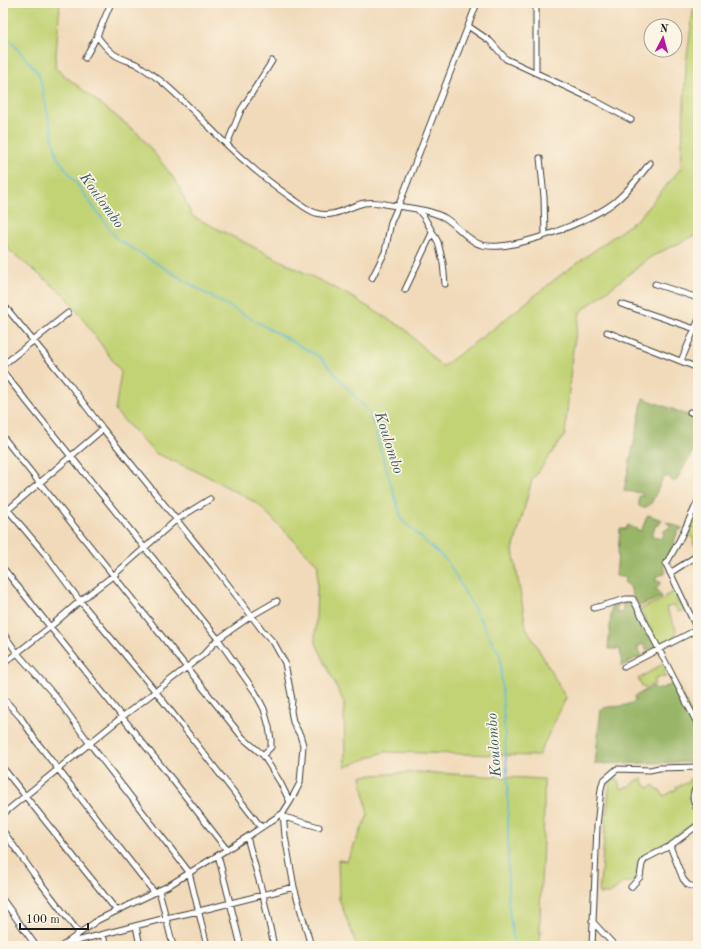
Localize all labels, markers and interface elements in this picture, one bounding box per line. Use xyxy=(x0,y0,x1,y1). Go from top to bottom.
north arrow xyxy=(643,18,683,58)
text: N xyxy=(659,24,669,36)
water label: Koulombo xyxy=(75,170,126,231)
water label: Koulombo xyxy=(371,409,405,476)
water label: Koulombo xyxy=(485,712,505,779)
scale bar xyxy=(20,905,88,931)
text: 100 m xyxy=(26,914,60,926)

